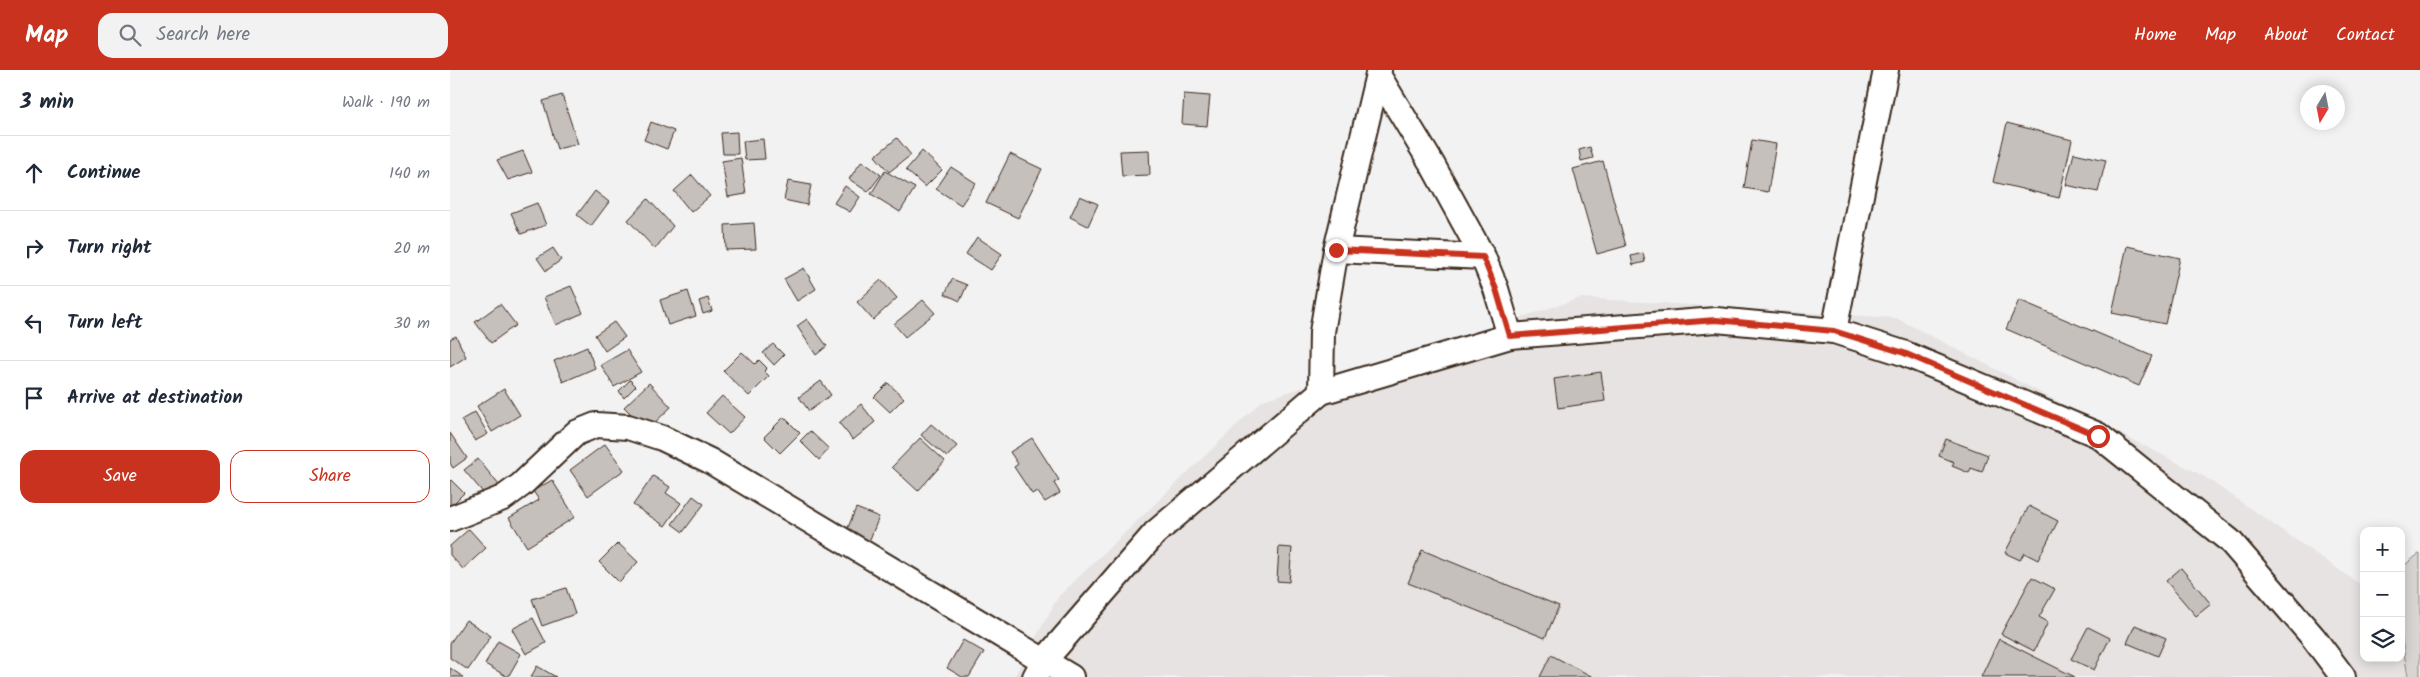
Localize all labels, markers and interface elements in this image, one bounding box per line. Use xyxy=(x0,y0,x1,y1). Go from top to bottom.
search box xyxy=(98,13,448,58)
text: Map xyxy=(25,16,68,55)
text: Search here xyxy=(156,20,250,50)
icon: search xyxy=(116,21,144,49)
text: Home xyxy=(2134,21,2177,50)
text: Map xyxy=(2205,21,2236,50)
text: About xyxy=(2264,21,2308,50)
text: Contact xyxy=(2336,21,2395,50)
north arrow xyxy=(2300,85,2345,130)
text: 3 min xyxy=(20,86,74,119)
text: Walk · 190 m xyxy=(342,90,430,115)
text: Continue xyxy=(67,158,140,188)
icon: ahead xyxy=(20,159,48,187)
text: 140 m xyxy=(389,161,430,186)
text: Turn right xyxy=(67,233,152,263)
icon: right xyxy=(20,234,48,262)
text: 20 m xyxy=(394,236,430,261)
route end xyxy=(1325,239,1348,262)
text: Turn left xyxy=(67,308,142,338)
icon: left xyxy=(20,309,48,337)
text: 30 m xyxy=(394,311,430,336)
text: Arrive at destination xyxy=(67,383,243,413)
icon: arrive xyxy=(20,384,48,412)
route start xyxy=(2087,425,2110,448)
button: Save xyxy=(20,450,220,503)
button: Share xyxy=(230,450,430,503)
map controls xyxy=(2360,527,2405,662)
button: + xyxy=(2360,527,2405,572)
button: − xyxy=(2360,572,2405,617)
button: layers xyxy=(2360,617,2405,662)

